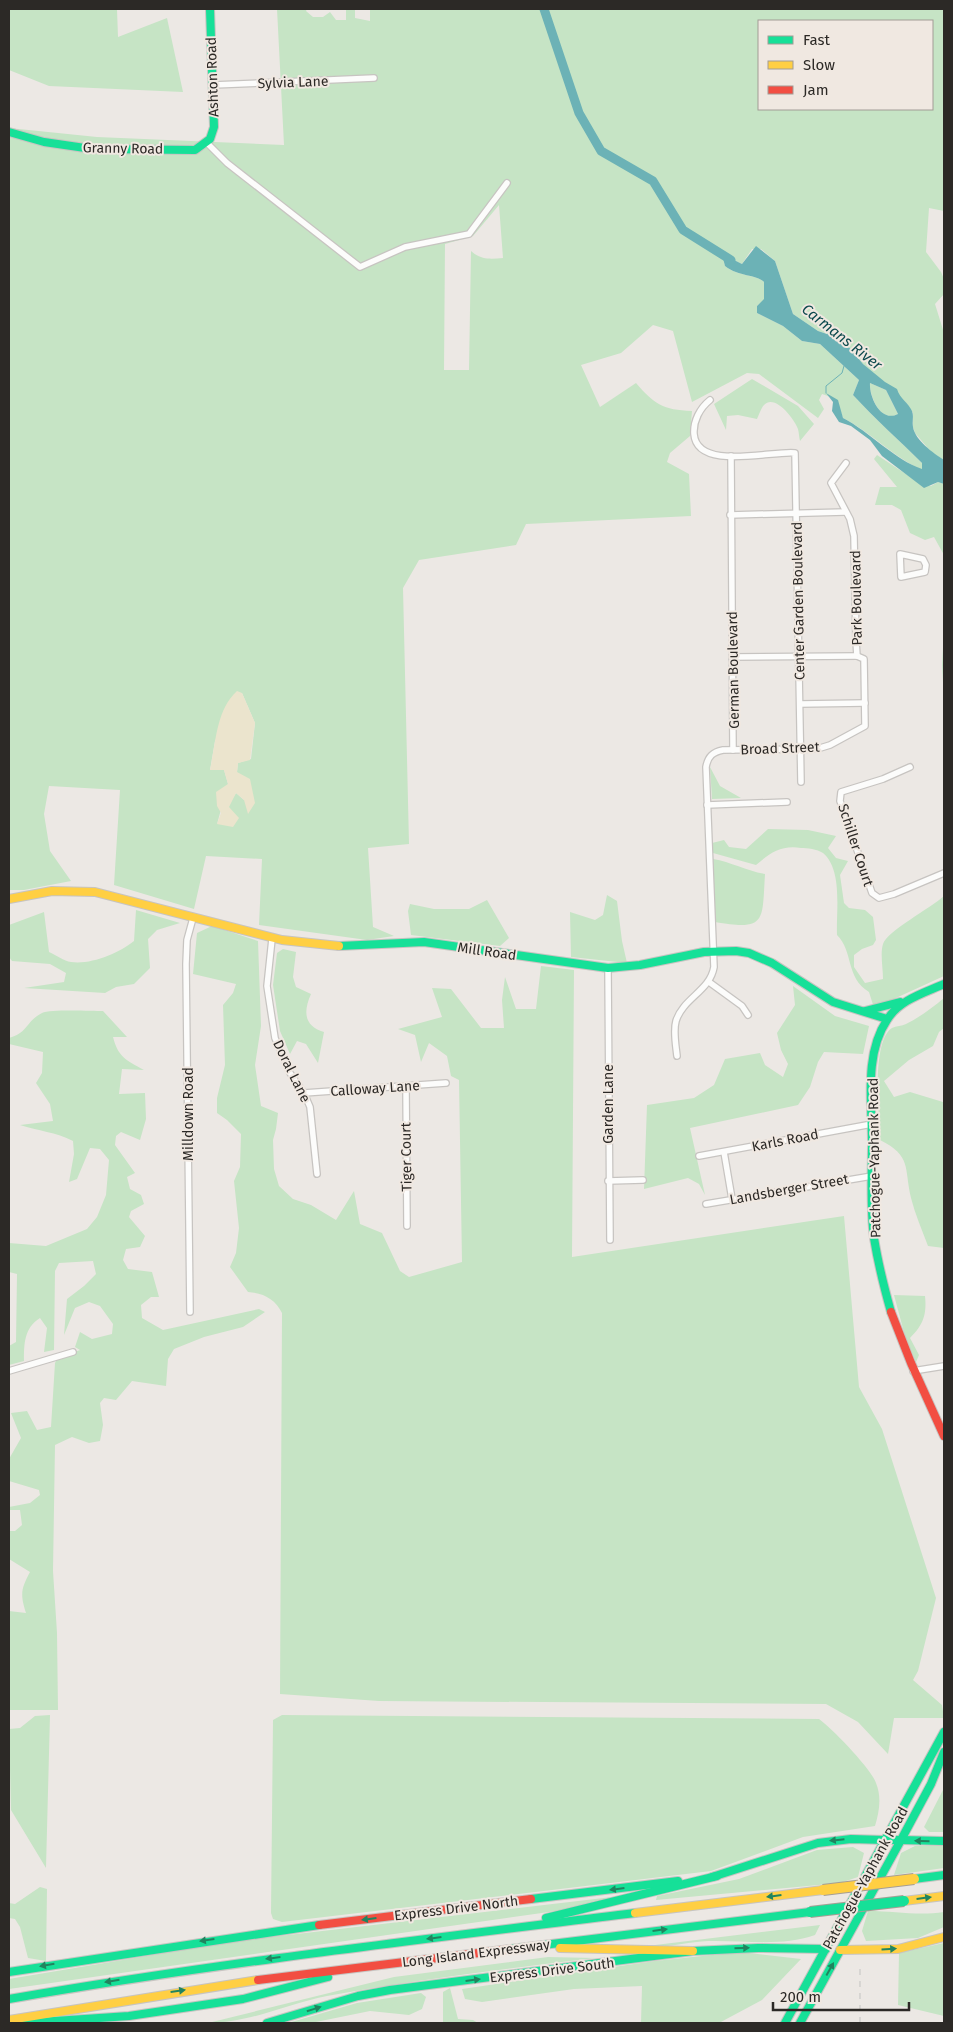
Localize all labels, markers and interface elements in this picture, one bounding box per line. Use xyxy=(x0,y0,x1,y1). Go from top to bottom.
legend xyxy=(758,20,933,110)
text: Fast xyxy=(803,31,830,49)
street label: Ashton Road xyxy=(203,37,222,117)
text: Slow xyxy=(803,56,835,74)
street label: Sylvia Lane xyxy=(257,73,329,92)
text: Jam xyxy=(803,81,829,99)
street label: Granny Road xyxy=(83,139,163,158)
water label: Carmans River xyxy=(798,300,887,375)
street label: Center Garden Boulevard xyxy=(789,522,808,680)
street label: Park Boulevard xyxy=(847,550,866,646)
street label: German Boulevard xyxy=(724,611,743,729)
street label: Broad Street xyxy=(740,739,821,758)
street label: Schiller Court xyxy=(834,802,877,889)
street label: Mill Road xyxy=(457,939,517,964)
street label: Doral Lane xyxy=(269,1037,314,1105)
street label: Garden Lane xyxy=(600,1064,617,1144)
street label: Milldown Road xyxy=(180,1067,197,1161)
street label: Calloway Lane xyxy=(330,1077,420,1100)
street label: Patchogue-Yaphank Road xyxy=(865,1078,884,1238)
street label: Tiger Court xyxy=(397,1121,416,1192)
street label: Karls Road xyxy=(750,1126,820,1155)
street label: Landsberger Street xyxy=(728,1170,851,1208)
street label: Patchogue-Yaphank Road xyxy=(819,1804,912,1953)
one-way arrow xyxy=(914,1836,930,1844)
one-way arrow xyxy=(828,1837,844,1845)
one-way arrow xyxy=(608,1885,624,1893)
street label: Express Drive North xyxy=(393,1892,519,1925)
one-way arrow xyxy=(766,1892,782,1900)
one-way arrow xyxy=(916,1894,932,1902)
one-way arrow xyxy=(360,1915,376,1923)
one-way arrow xyxy=(653,1926,669,1934)
one-way arrow xyxy=(426,1934,442,1942)
one-way arrow xyxy=(199,1936,215,1944)
street label: Long Island Expressway xyxy=(401,1936,551,1971)
one-way arrow xyxy=(734,1944,750,1952)
one-way arrow xyxy=(881,1945,897,1953)
one-way arrow xyxy=(264,1954,280,1962)
street label: Express Drive South xyxy=(489,1954,615,1987)
one-way arrow xyxy=(39,1962,55,1970)
one-way arrow xyxy=(826,1962,834,1976)
one-way arrow xyxy=(466,1976,482,1984)
one-way arrow xyxy=(104,1978,120,1986)
scale bar xyxy=(773,1980,909,2012)
one-way arrow xyxy=(170,1987,186,1995)
text: 200 m xyxy=(780,1988,821,2006)
one-way arrow xyxy=(307,2005,322,2013)

